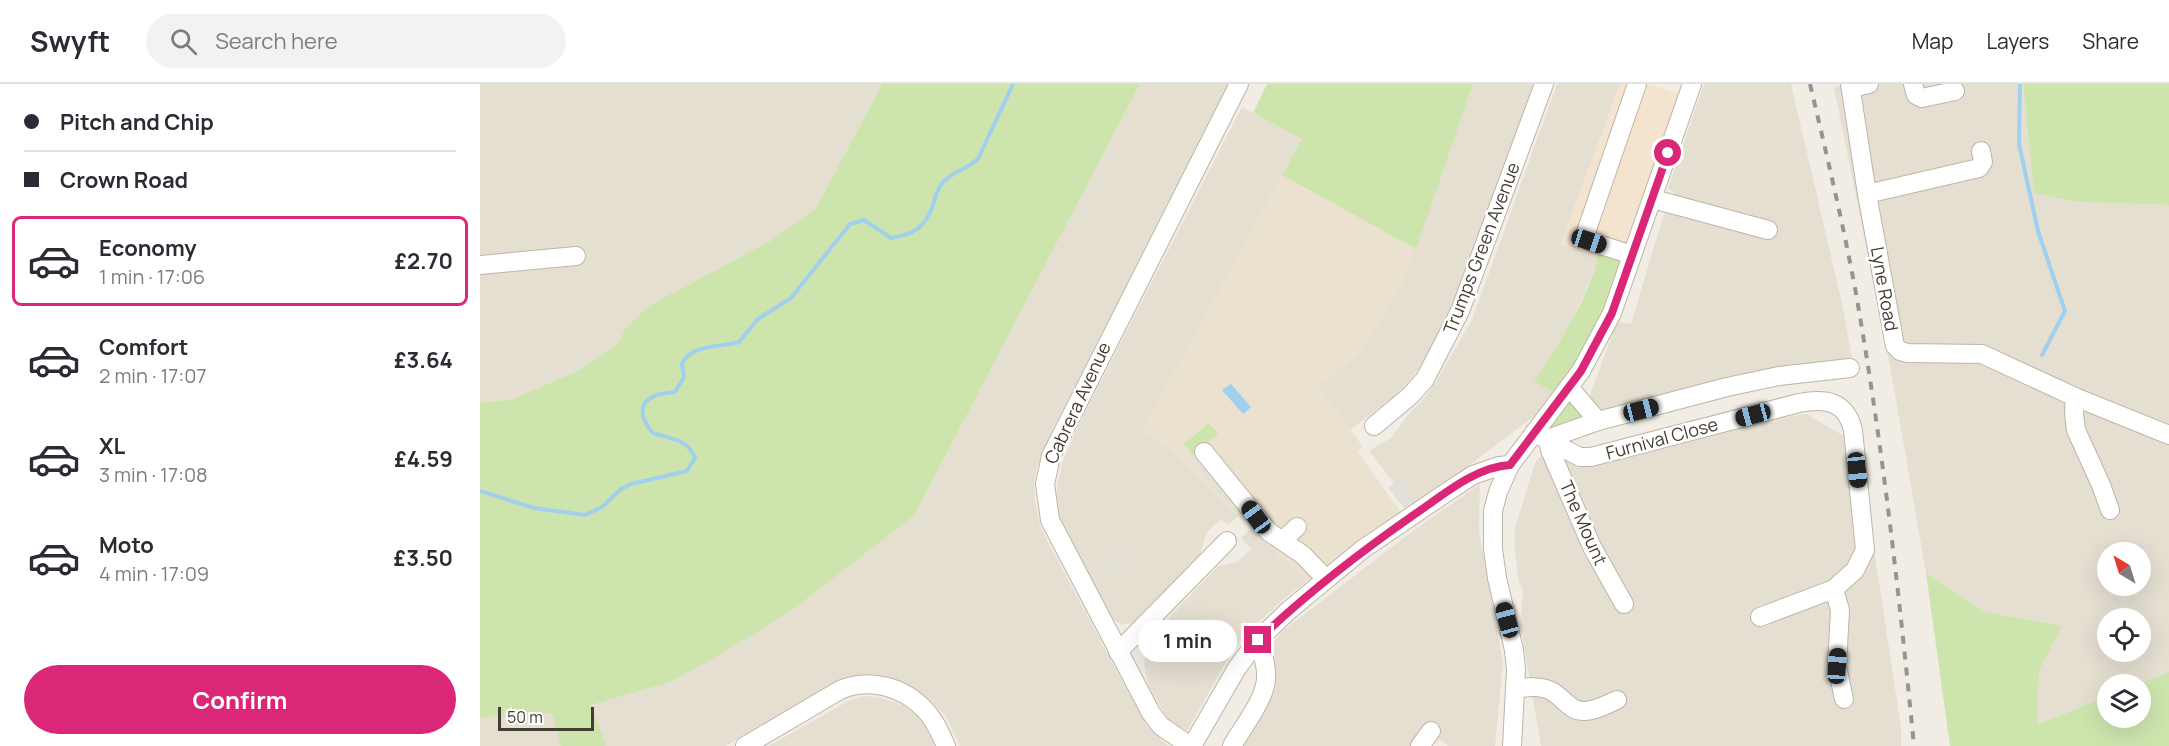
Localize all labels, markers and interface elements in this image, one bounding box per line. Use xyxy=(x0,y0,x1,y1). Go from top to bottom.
search box xyxy=(146,14,566,68)
text: Swyft xyxy=(30,22,110,60)
icon: search xyxy=(167,25,200,58)
text: Search here xyxy=(215,26,338,56)
text: Map xyxy=(1912,27,1953,55)
text: Layers xyxy=(1986,27,2049,55)
text: Share xyxy=(2082,27,2139,55)
text: Pitch and Chip xyxy=(60,107,214,137)
route start xyxy=(1654,139,1681,166)
street label: Trumps Green Avenue xyxy=(1437,159,1525,337)
text: Crown Road xyxy=(60,165,188,195)
car xyxy=(1569,227,1609,255)
text: Economy xyxy=(99,233,197,263)
icon: car xyxy=(27,234,81,288)
street label: Lyne Road xyxy=(1866,245,1904,333)
text: £2.70 xyxy=(394,246,453,276)
text: 1 min · 17:06 xyxy=(99,263,205,290)
text: Comfort xyxy=(99,332,188,362)
icon: car xyxy=(27,333,81,387)
street label: Cabrera Avenue xyxy=(1038,338,1116,467)
text: £3.64 xyxy=(394,345,453,375)
text: 2 min · 17:07 xyxy=(99,362,207,389)
car xyxy=(1621,397,1661,423)
car xyxy=(1733,402,1773,428)
street label: Furnival Close xyxy=(1603,412,1720,465)
text: XL xyxy=(99,431,125,461)
icon: car xyxy=(27,432,81,486)
text: £4.59 xyxy=(394,444,453,474)
car xyxy=(1846,451,1868,489)
text: 3 min · 17:08 xyxy=(99,461,208,488)
street label: The Mount xyxy=(1555,477,1613,569)
car xyxy=(1238,497,1274,537)
text: Moto xyxy=(99,530,154,560)
icon: car xyxy=(27,531,81,585)
north arrow xyxy=(2097,542,2151,596)
map controls xyxy=(2097,542,2151,728)
text: £3.50 xyxy=(394,543,453,573)
text: 4 min · 17:09 xyxy=(99,560,209,587)
car xyxy=(1494,600,1520,640)
button: locate xyxy=(2097,608,2151,662)
callout: 1 min xyxy=(1138,619,1237,661)
route end xyxy=(1244,626,1271,653)
text: 1 min xyxy=(1163,627,1212,654)
car xyxy=(1827,647,1847,685)
button: Confirm xyxy=(24,665,456,734)
button: layers xyxy=(2097,674,2151,728)
scale bar xyxy=(498,704,594,732)
text: 50 m xyxy=(507,706,543,728)

